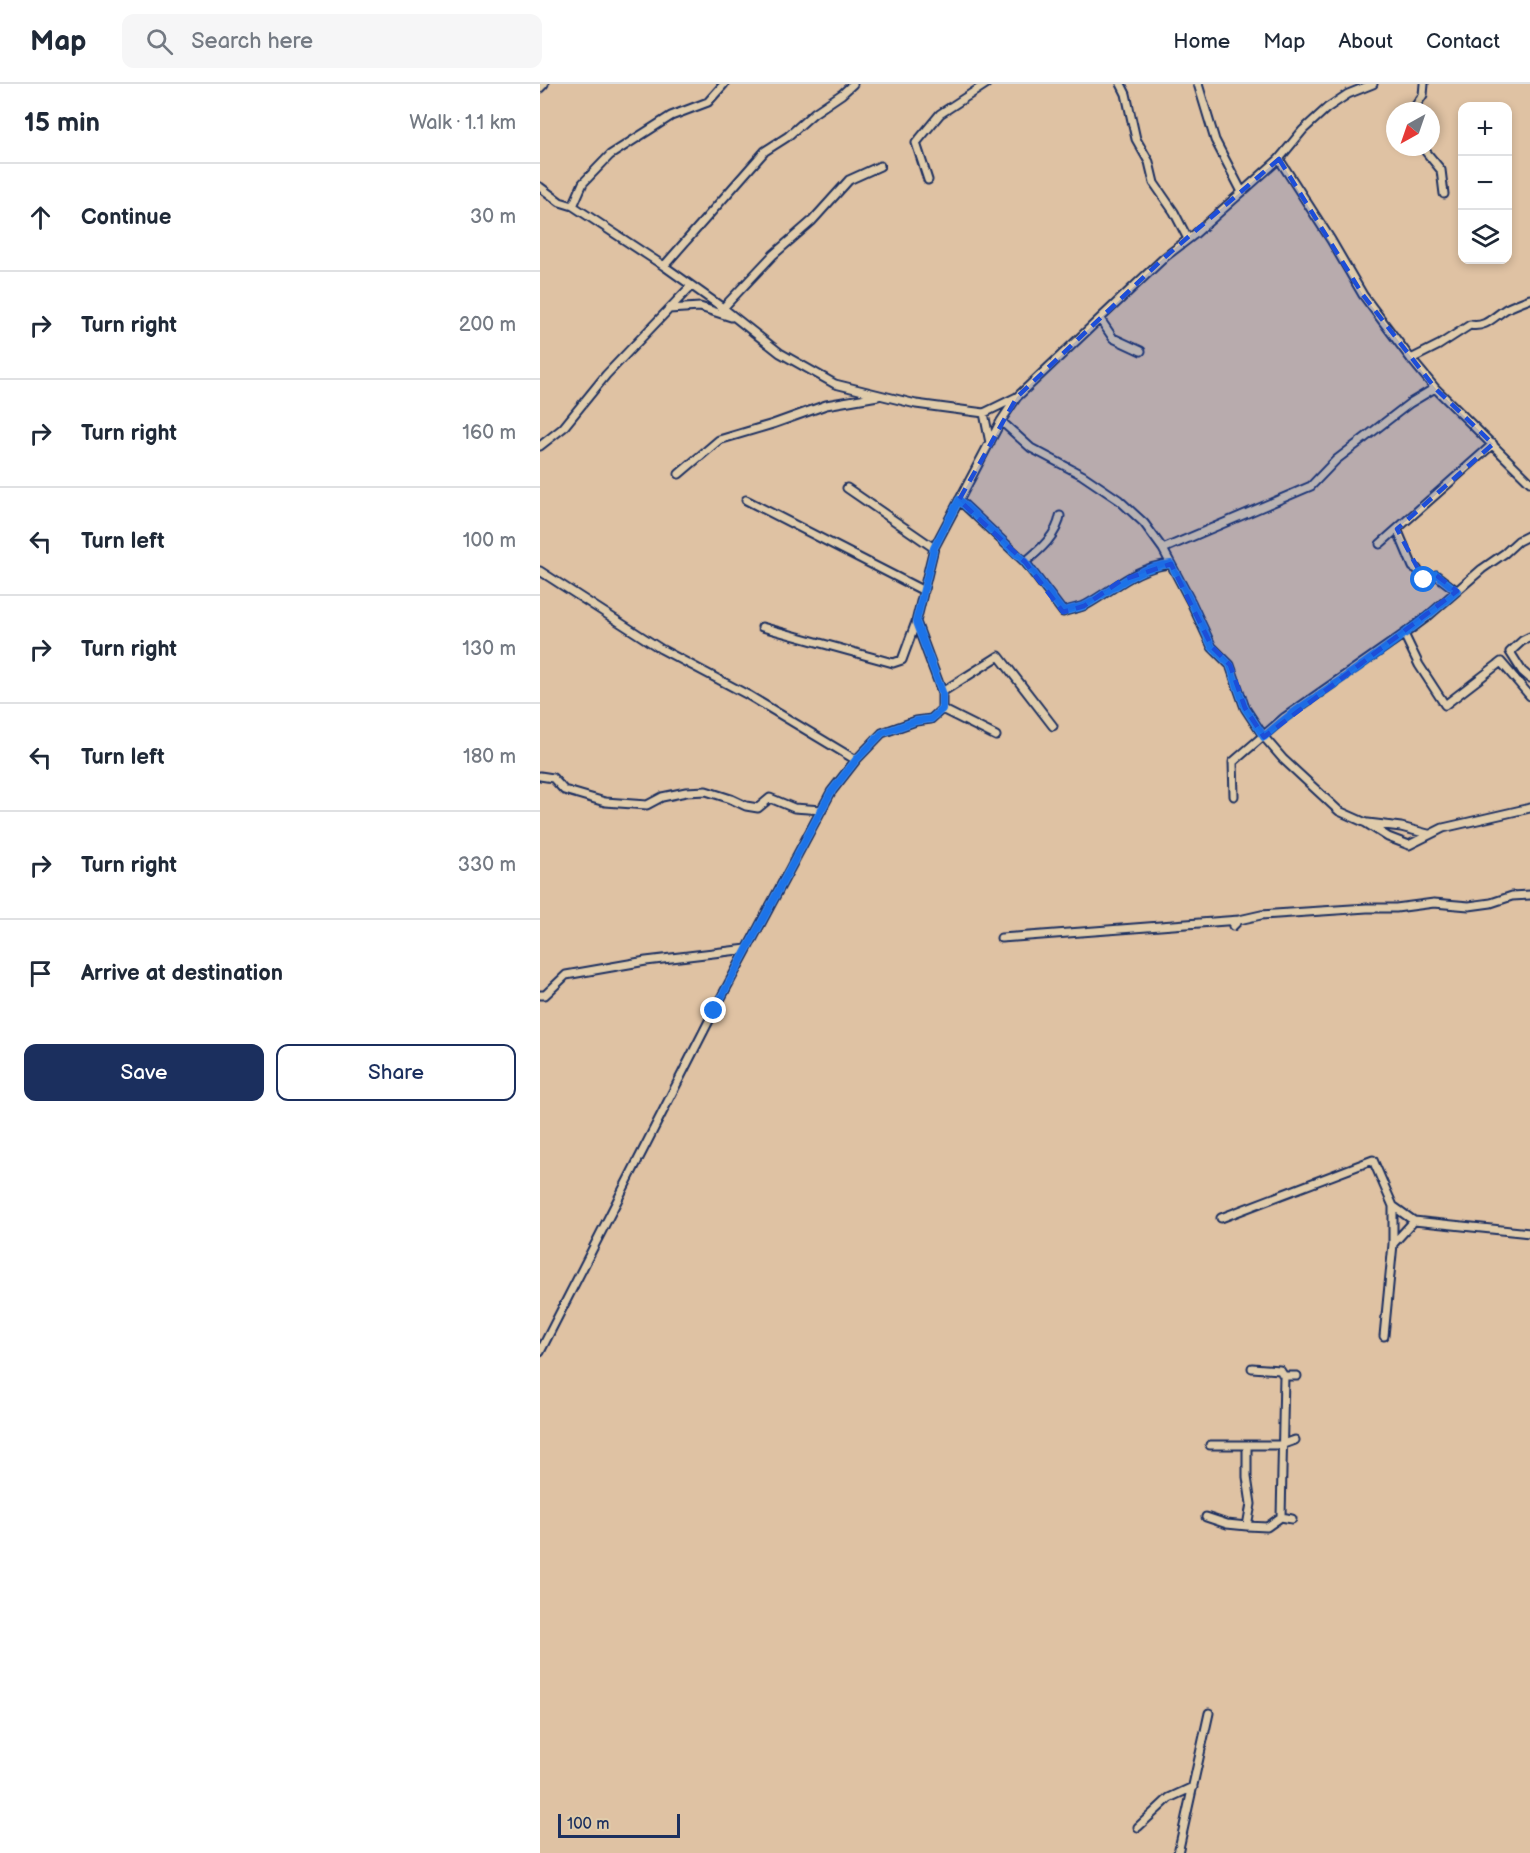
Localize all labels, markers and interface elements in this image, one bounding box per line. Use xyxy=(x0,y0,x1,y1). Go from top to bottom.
search box xyxy=(122,14,542,68)
text: Map xyxy=(30,25,86,58)
icon: search xyxy=(143,25,176,58)
text: Search here xyxy=(191,28,313,55)
text: Home xyxy=(1173,29,1230,54)
text: Map xyxy=(1263,29,1305,54)
text: About xyxy=(1338,29,1393,54)
text: Contact xyxy=(1426,29,1500,54)
north arrow xyxy=(1386,102,1440,156)
map controls xyxy=(1458,102,1512,264)
button: + xyxy=(1458,102,1512,156)
text: 15 min xyxy=(24,108,100,139)
text: Walk · 1.1 km xyxy=(409,111,516,135)
button: − xyxy=(1458,156,1512,210)
icon: ahead xyxy=(24,201,57,234)
text: Continue xyxy=(81,204,171,231)
text: 30 m xyxy=(470,205,516,229)
button: layers xyxy=(1458,210,1512,264)
icon: right xyxy=(24,309,57,342)
text: Turn right xyxy=(81,312,177,339)
text: 200 m xyxy=(459,313,516,337)
icon: right xyxy=(24,417,57,450)
text: Turn right xyxy=(81,420,177,447)
text: 160 m xyxy=(462,421,516,445)
icon: left xyxy=(24,525,57,558)
text: Turn left xyxy=(81,528,165,555)
text: 100 m xyxy=(463,529,516,553)
route start xyxy=(1410,566,1436,592)
icon: right xyxy=(24,633,57,666)
text: Turn right xyxy=(81,636,177,663)
text: 130 m xyxy=(462,637,516,661)
icon: left xyxy=(24,741,57,774)
text: Turn left xyxy=(81,744,165,771)
text: 180 m xyxy=(463,745,516,769)
icon: right xyxy=(24,849,57,882)
text: Turn right xyxy=(81,852,177,879)
text: 330 m xyxy=(458,853,516,877)
icon: arrive xyxy=(24,957,57,990)
text: Arrive at destination xyxy=(81,960,283,987)
route end xyxy=(700,997,726,1023)
button: Save xyxy=(24,1044,264,1101)
button: Share xyxy=(276,1044,516,1101)
scale bar xyxy=(558,1811,680,1838)
text: 100 m xyxy=(567,1815,610,1834)

